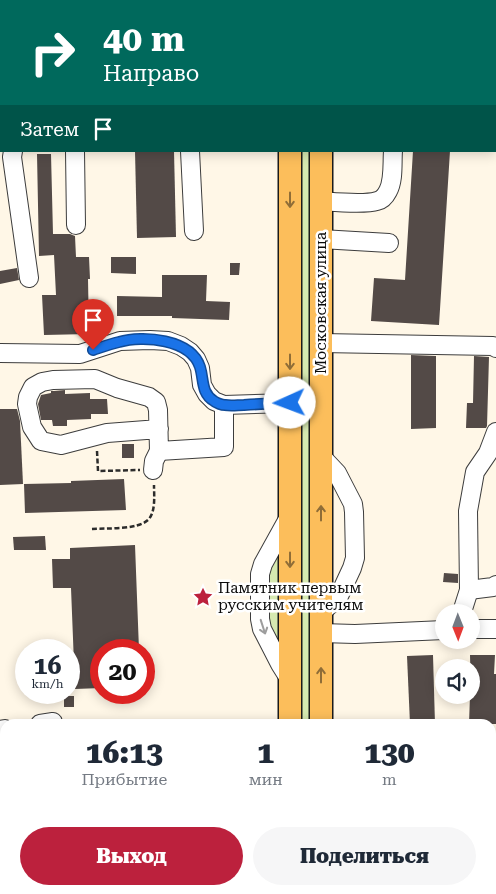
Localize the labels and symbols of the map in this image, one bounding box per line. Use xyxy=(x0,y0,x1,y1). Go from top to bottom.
one-way arrow xyxy=(285,192,295,208)
street label: Московская улица xyxy=(312,232,330,374)
pin xyxy=(72,299,114,350)
one-way arrow xyxy=(285,354,295,370)
position arrow xyxy=(263,376,315,428)
one-way arrow xyxy=(316,505,326,521)
one-way arrow xyxy=(285,552,295,568)
place label: Памятник первым русским учителям xyxy=(218,579,364,614)
place icon: Памятник первым русским учителям xyxy=(192,586,214,608)
north arrow xyxy=(435,604,480,649)
one-way arrow xyxy=(259,619,268,634)
speed limit sign: 20 xyxy=(90,639,155,704)
one-way arrow xyxy=(316,667,326,684)

